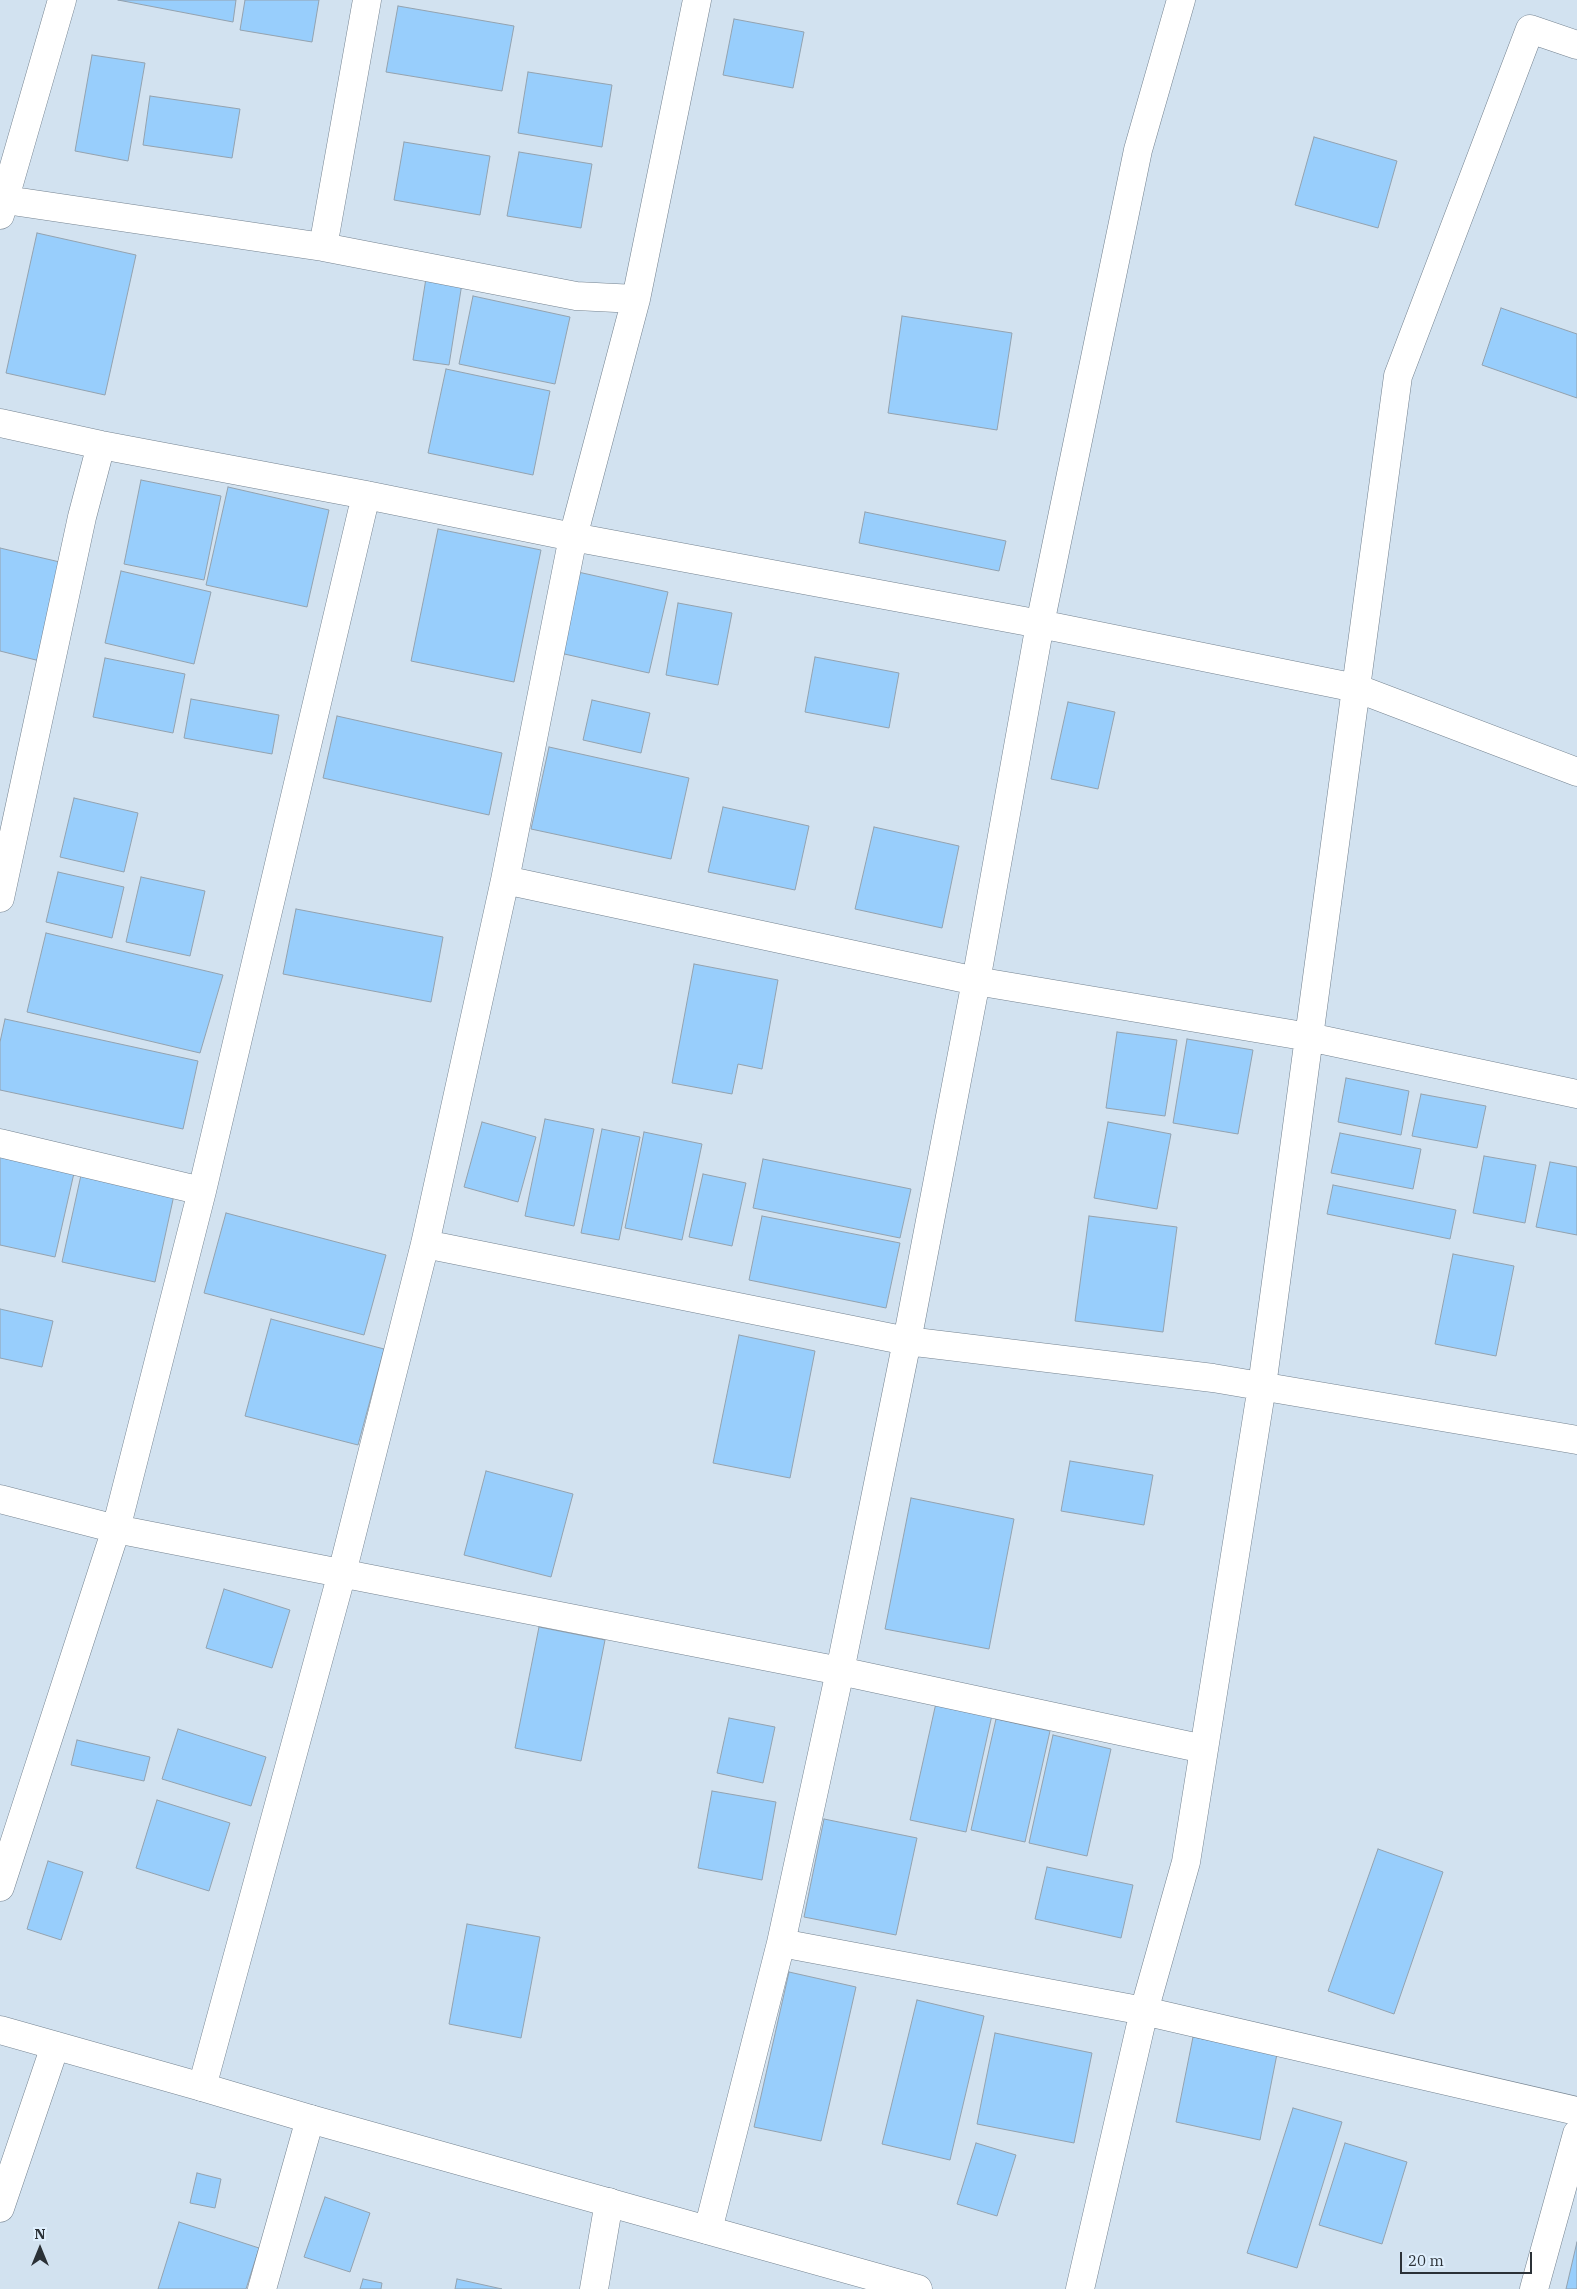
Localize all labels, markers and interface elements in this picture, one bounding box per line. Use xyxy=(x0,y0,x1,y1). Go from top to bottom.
north arrow xyxy=(15,2224,65,2274)
text: N xyxy=(34,2225,46,2243)
scale bar xyxy=(1402,2242,1534,2274)
text: 20 m xyxy=(1408,2251,1444,2270)

